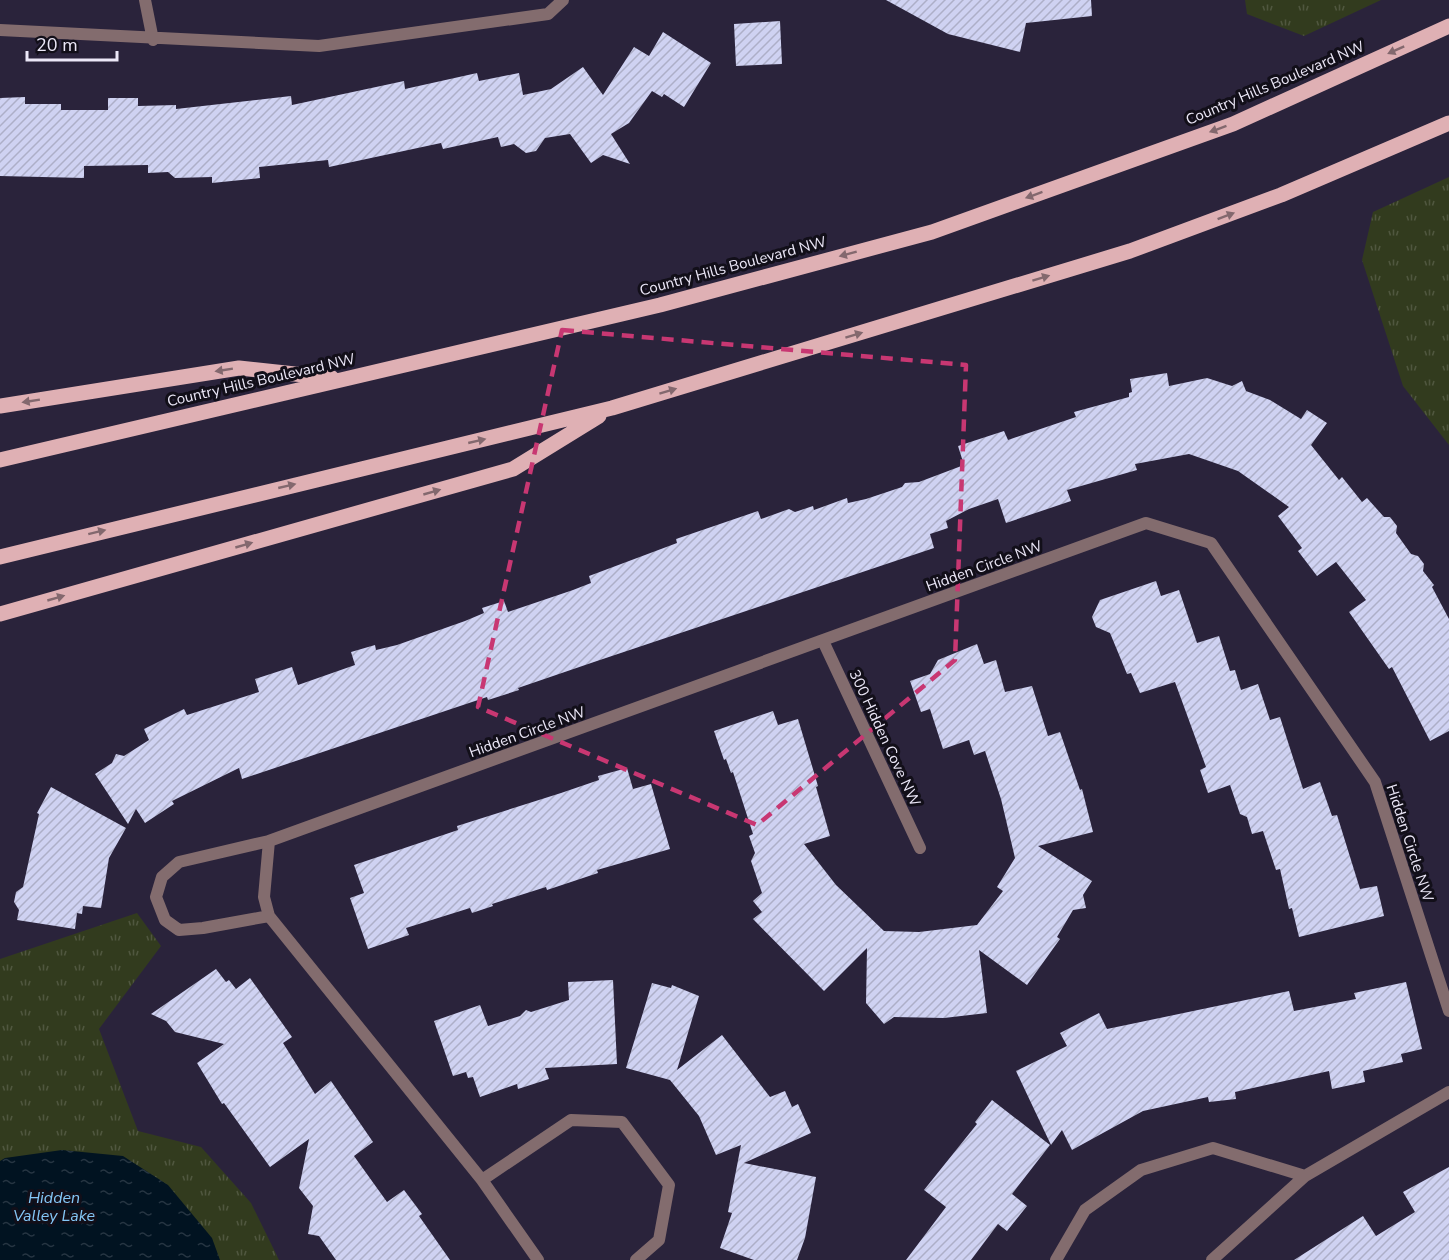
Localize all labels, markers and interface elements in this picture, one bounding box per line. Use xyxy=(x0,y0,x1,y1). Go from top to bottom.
scale bar xyxy=(27,24,117,62)
text: 20 m xyxy=(36,33,78,57)
street label: Country Hills Boulevard NW xyxy=(1183,36,1368,130)
one-way arrow xyxy=(1387,46,1404,55)
one-way arrow xyxy=(1208,125,1226,135)
one-way arrow xyxy=(1025,191,1043,201)
one-way arrow xyxy=(1217,210,1235,220)
street label: Country Hills Boulevard NW xyxy=(637,231,829,301)
one-way arrow xyxy=(839,250,857,259)
one-way arrow xyxy=(1032,273,1050,282)
one-way arrow xyxy=(846,330,864,339)
street label: Country Hills Boulevard NW xyxy=(165,349,357,411)
one-way arrow xyxy=(214,366,233,375)
one-way arrow xyxy=(659,386,677,395)
one-way arrow xyxy=(21,397,40,406)
one-way arrow xyxy=(467,435,486,445)
one-way arrow xyxy=(278,481,297,490)
one-way arrow xyxy=(423,487,441,496)
one-way arrow xyxy=(89,527,107,536)
street label: Hidden Circle NW xyxy=(923,536,1045,596)
one-way arrow xyxy=(235,540,253,549)
one-way arrow xyxy=(47,593,65,602)
street label: 300 Hidden Cove NW xyxy=(845,666,926,810)
street label: Hidden Circle NW xyxy=(466,702,588,762)
street label: Hidden Circle NW xyxy=(1382,782,1439,905)
water label: Hidden Valley Lake xyxy=(13,1187,96,1227)

